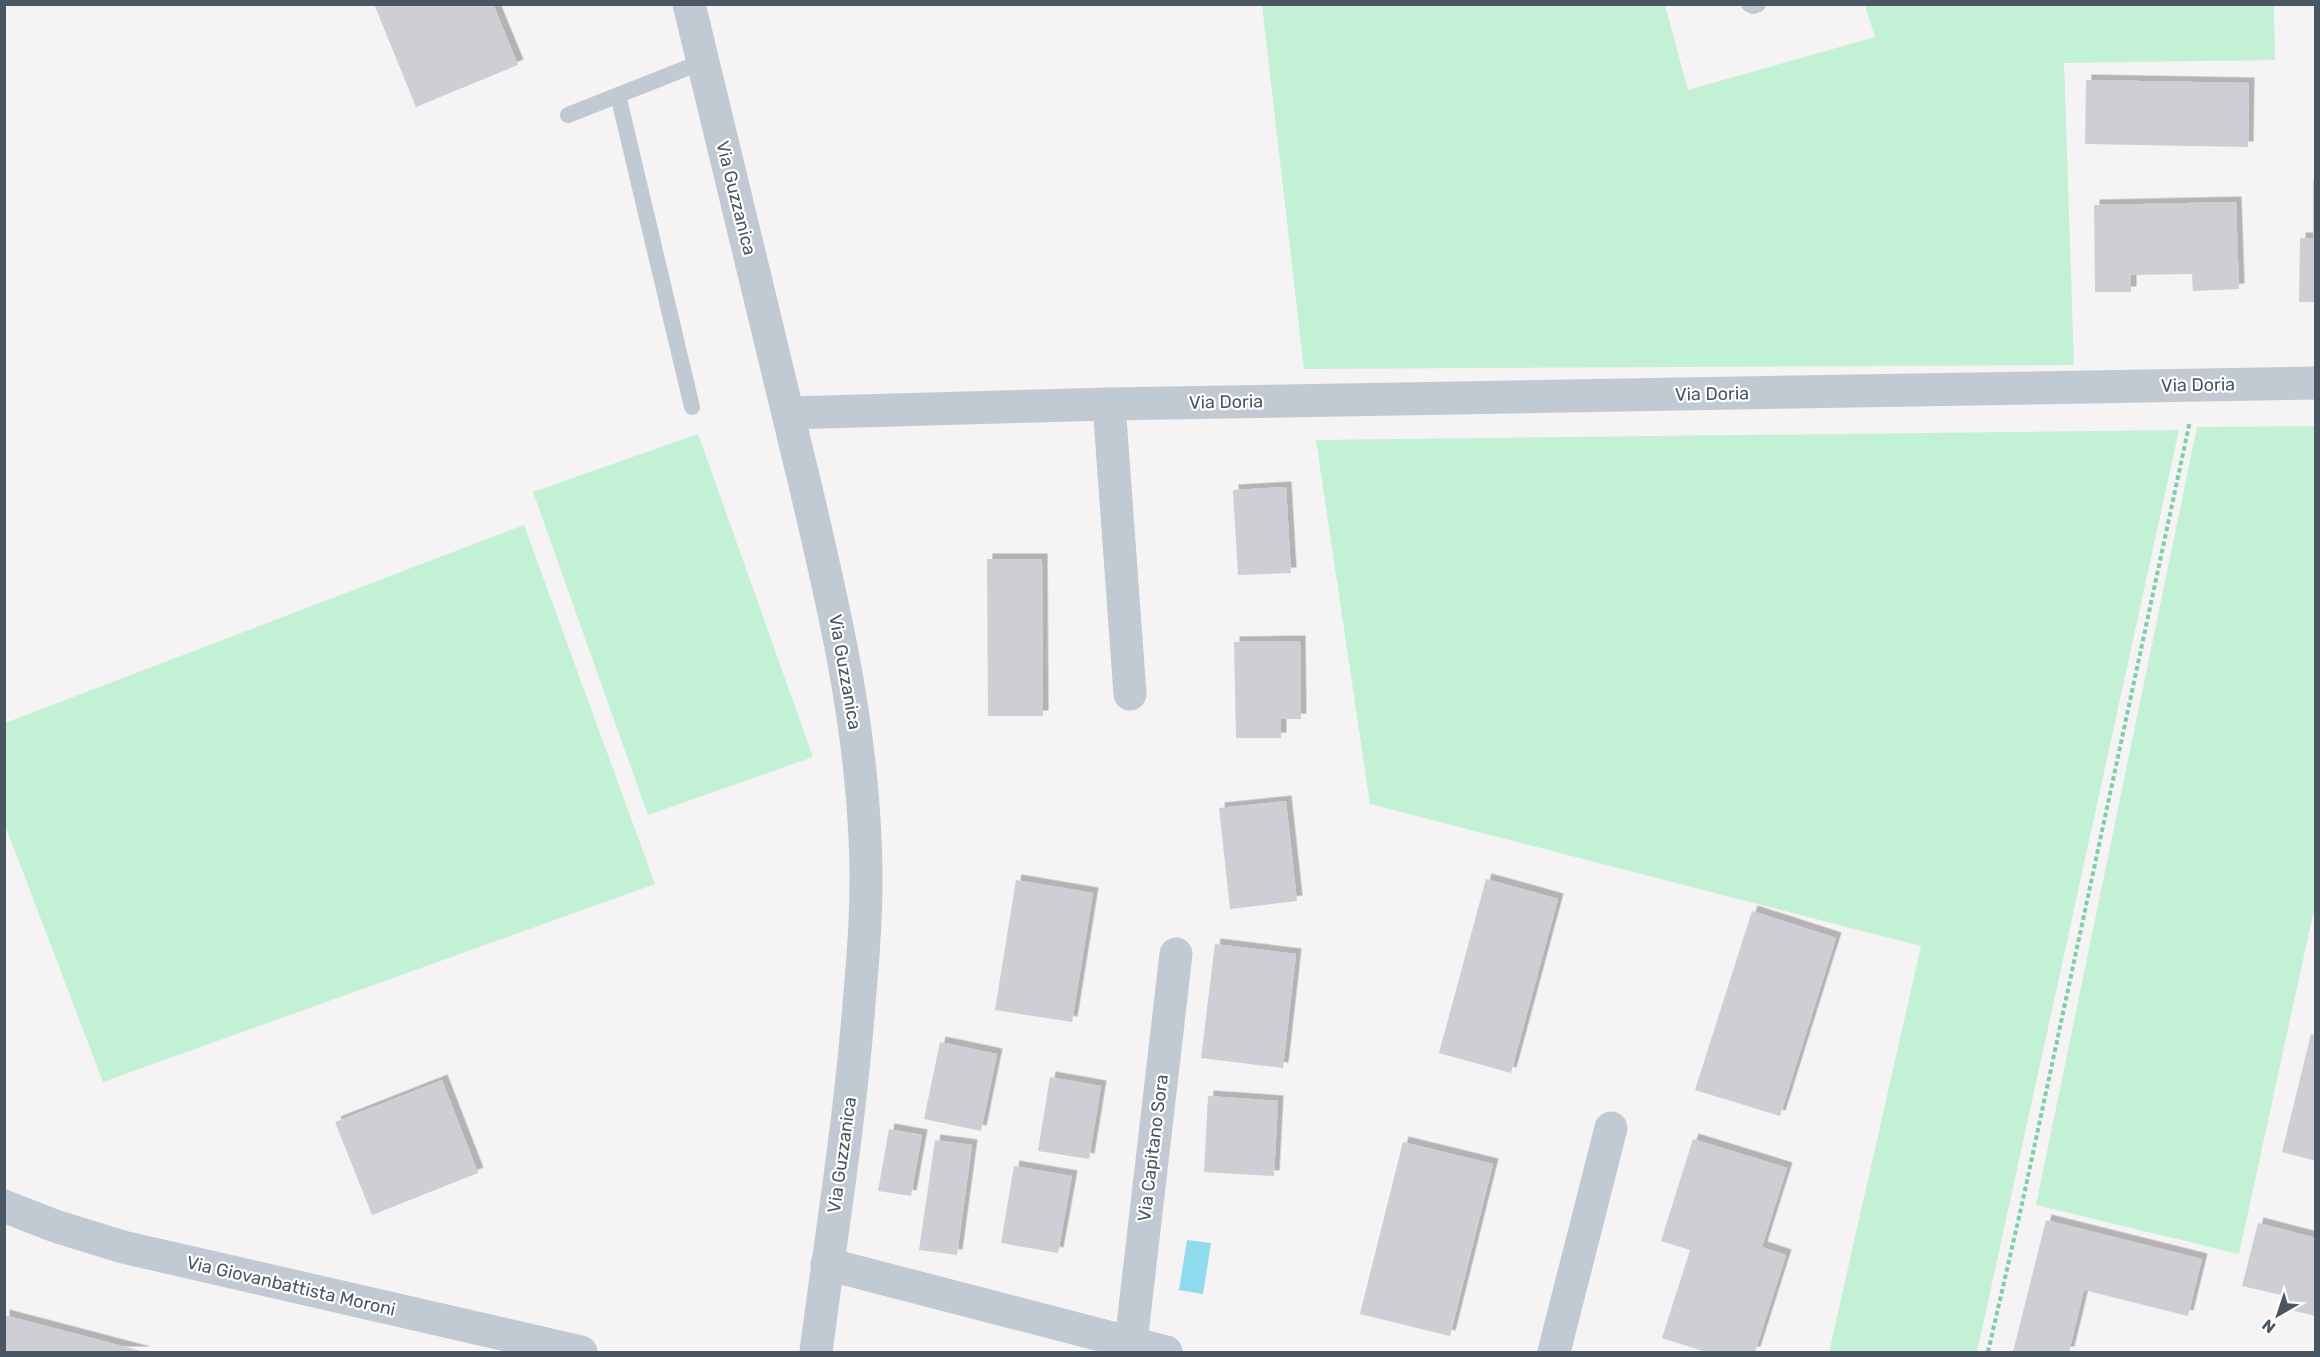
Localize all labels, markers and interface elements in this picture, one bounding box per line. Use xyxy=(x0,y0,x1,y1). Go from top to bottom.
street label: Via Guzzanica xyxy=(711,139,761,257)
street label: Via Doria xyxy=(2161,373,2235,397)
street label: Via Doria xyxy=(1675,382,1749,406)
street label: Via Doria xyxy=(1189,390,1263,414)
street label: Via Guzzanica xyxy=(824,613,866,731)
street label: Via Capitano Sora xyxy=(1133,1073,1173,1223)
street label: Via Guzzanica xyxy=(823,1096,861,1214)
street label: Via Giovanbattista Moroni xyxy=(184,1251,398,1321)
north arrow xyxy=(2248,1285,2308,1345)
text: N xyxy=(2258,1315,2279,1337)

